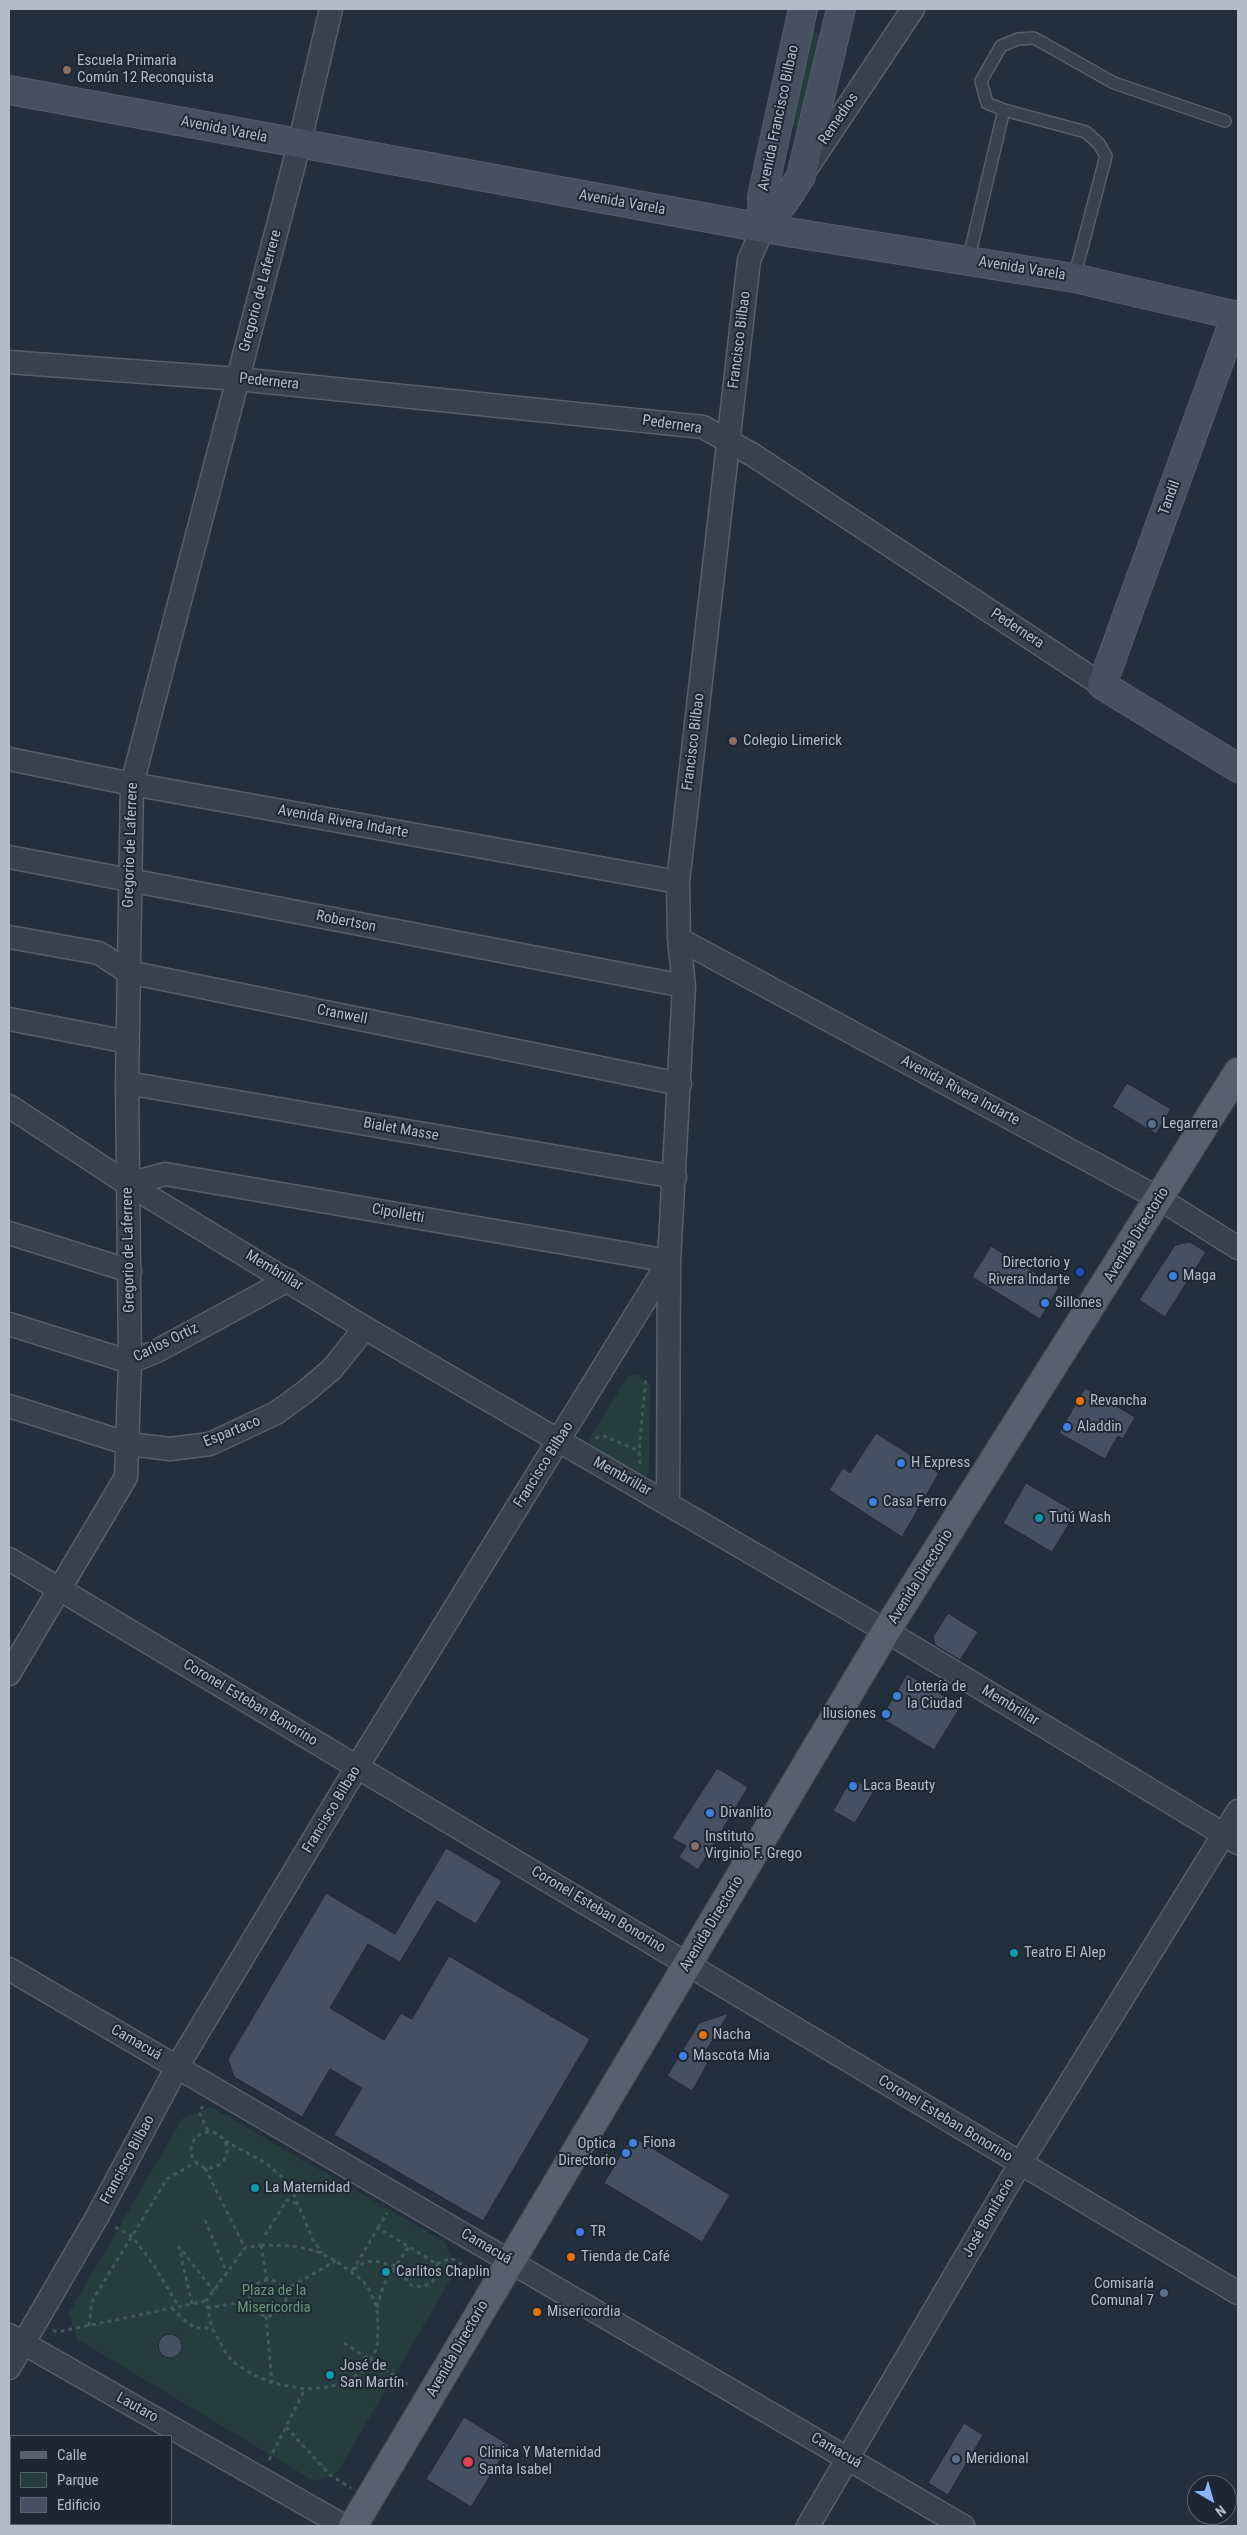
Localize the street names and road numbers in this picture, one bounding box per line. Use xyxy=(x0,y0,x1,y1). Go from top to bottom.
street label: Avenida Francisco Bilbao xyxy=(755,44,803,192)
street label: Remedios xyxy=(815,90,863,148)
street label: Avenida Varela xyxy=(179,113,269,147)
street label: Avenida Varela xyxy=(577,187,667,219)
street label: Gregorio de Laferrere xyxy=(236,228,286,354)
street label: Avenida Varela xyxy=(977,253,1067,285)
street label: Francisco Bilbao xyxy=(725,290,755,390)
street label: Pedernera xyxy=(238,370,300,394)
street label: Pedernera xyxy=(641,412,703,438)
street label: Tandil xyxy=(1155,478,1185,518)
street label: Pedernera xyxy=(987,605,1047,653)
street label: Francisco Bilbao xyxy=(679,692,709,792)
street label: Gregorio de Laferrere xyxy=(120,782,142,908)
street label: Avenida Rivera Indarte xyxy=(276,802,410,842)
street label: Robertson xyxy=(314,907,378,937)
street label: Cranwell xyxy=(315,1001,369,1029)
street label: Avenida Rivera Indarte xyxy=(897,1052,1023,1130)
street label: Bialet Masse xyxy=(362,1115,440,1145)
street label: Avenida Directorio xyxy=(1101,1184,1173,1286)
street label: Gregorio de Laferrere xyxy=(119,1187,139,1313)
street label: Cipolletti xyxy=(370,1201,426,1227)
street label: Membrillar xyxy=(242,1247,306,1295)
street label: Carlos Ortiz xyxy=(131,1320,201,1366)
street label: Espartaco xyxy=(201,1412,263,1452)
street label: Francisco Bilbao xyxy=(510,1419,578,1511)
street label: Membrillar xyxy=(590,1454,654,1500)
street label: Avenida Directorio xyxy=(885,1526,957,1628)
street label: Coronel Esteban Bonorino xyxy=(180,1656,320,1750)
street label: Membrillar xyxy=(978,1682,1042,1730)
street label: Francisco Bilbao xyxy=(299,1763,365,1857)
street label: Coronel Esteban Bonorino xyxy=(528,1863,668,1957)
street label: Avenida Directorio xyxy=(676,1873,748,1975)
street label: Camacuá xyxy=(107,2021,165,2065)
street label: Coronel Esteban Bonorino xyxy=(875,2072,1015,2166)
street label: Francisco Bilbao xyxy=(97,2112,159,2208)
street label: José Bonifacio xyxy=(959,2175,1019,2261)
street label: Camacuá xyxy=(457,2225,515,2269)
street label: Avenida Directorio xyxy=(423,2298,493,2400)
street label: Lautaro xyxy=(113,2389,161,2427)
street label: Camacuá xyxy=(807,2429,865,2473)

